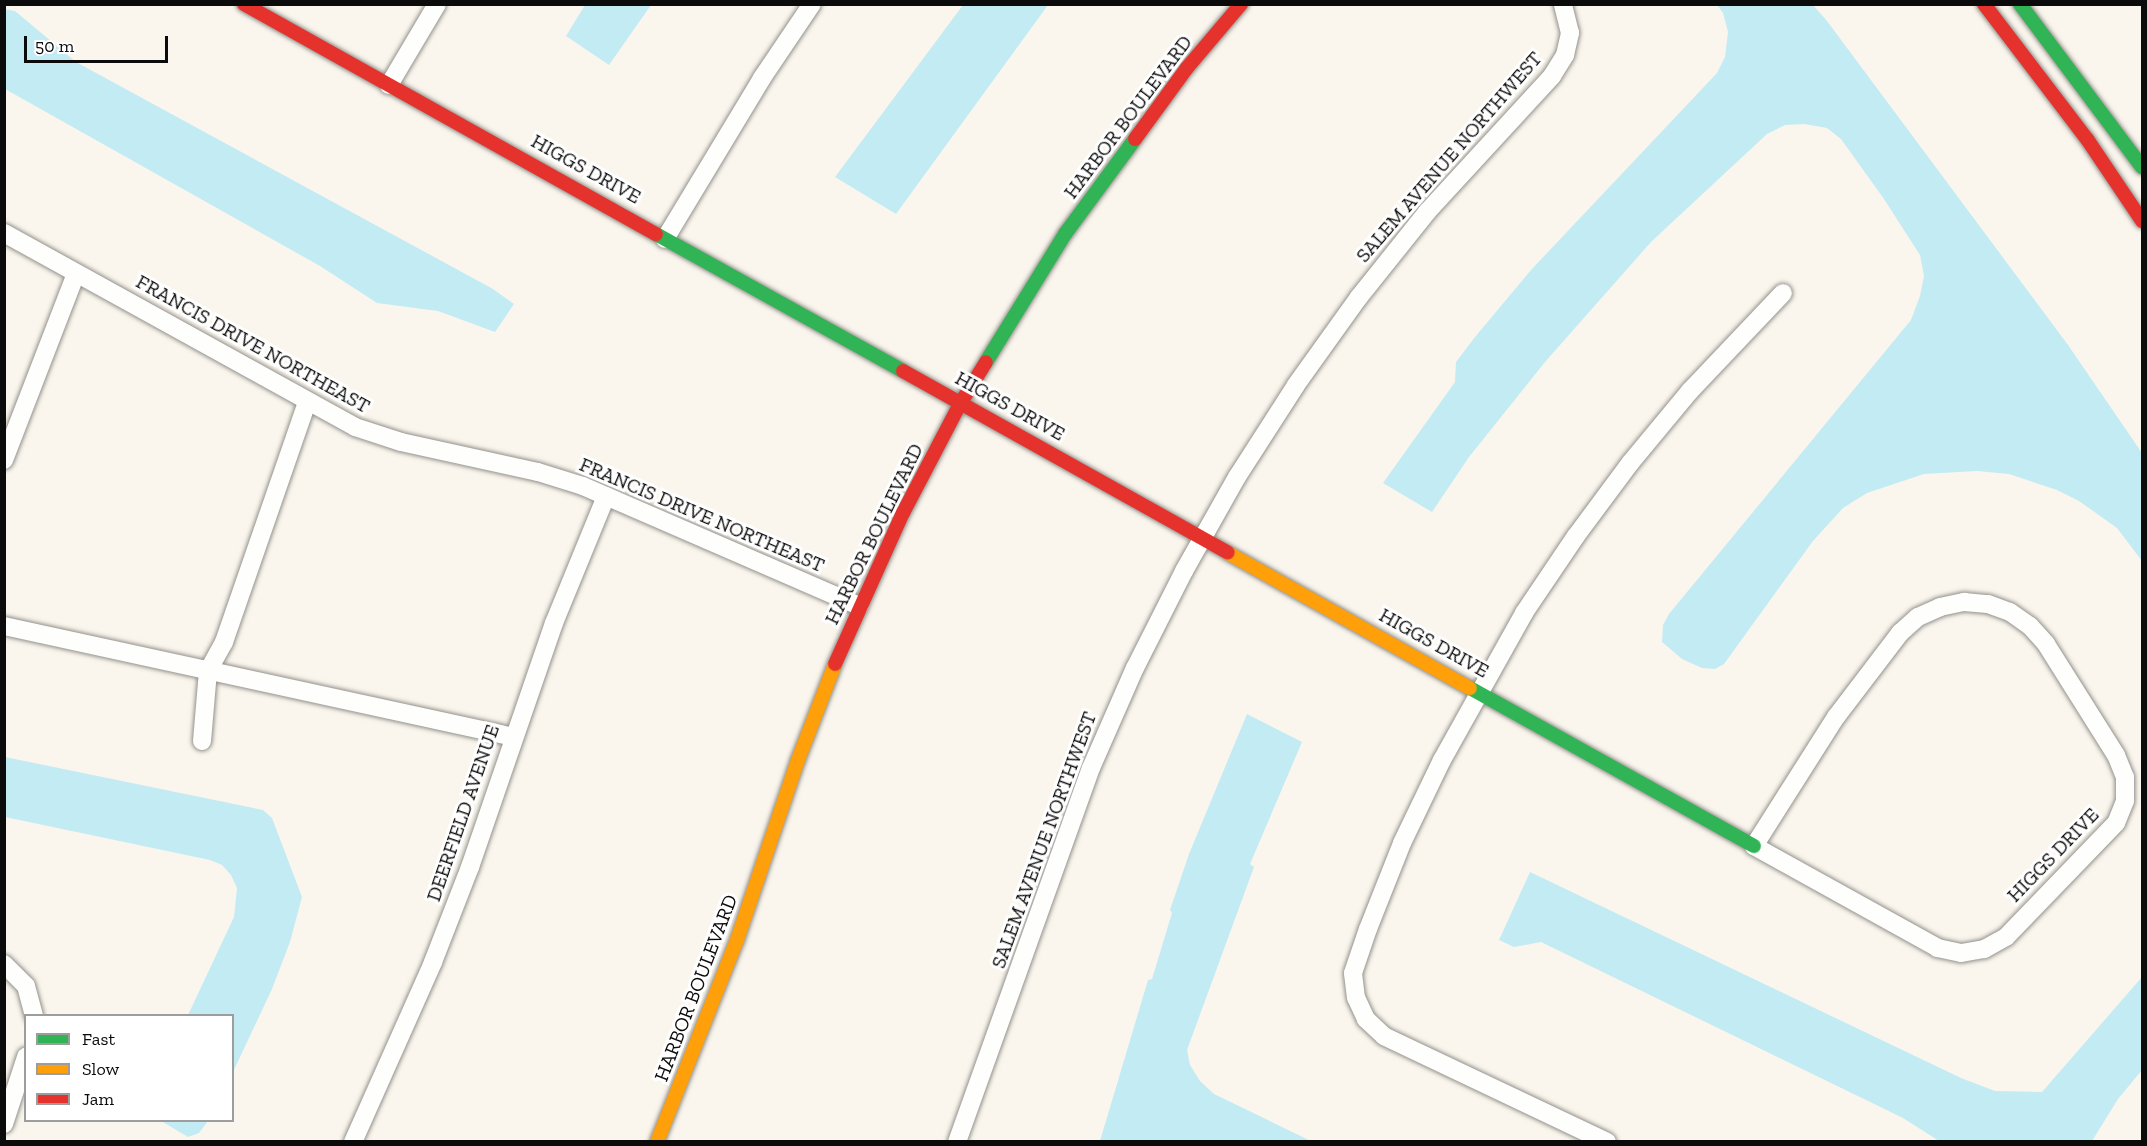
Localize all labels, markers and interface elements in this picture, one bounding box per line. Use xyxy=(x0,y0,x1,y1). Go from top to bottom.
scale bar xyxy=(27,24,171,62)
street label: HARBOR BOULEVARD xyxy=(1059,31,1197,203)
text: 50 m xyxy=(35,35,74,57)
street label: SALEM AVENUE NORTHWEST xyxy=(1351,47,1547,267)
street label: HIGGS DRIVE xyxy=(527,129,645,209)
street label: FRANCIS DRIVE NORTHEAST xyxy=(132,270,374,418)
street label: HIGGS DRIVE xyxy=(951,366,1069,446)
street label: HARBOR BOULEVARD xyxy=(820,440,928,628)
street label: FRANCIS DRIVE NORTHEAST xyxy=(576,452,828,578)
street label: HIGGS DRIVE xyxy=(1375,603,1493,683)
street label: SALEM AVENUE NORTHWEST xyxy=(986,708,1102,972)
street label: DEERFIELD AVENUE xyxy=(421,721,505,905)
street label: HIGGS DRIVE xyxy=(2002,803,2104,907)
street label: HARBOR BOULEVARD xyxy=(649,891,743,1085)
legend xyxy=(24,1014,234,1122)
text: Fast xyxy=(82,1028,115,1050)
text: Slow xyxy=(82,1058,119,1080)
text: Jam xyxy=(82,1088,114,1110)

